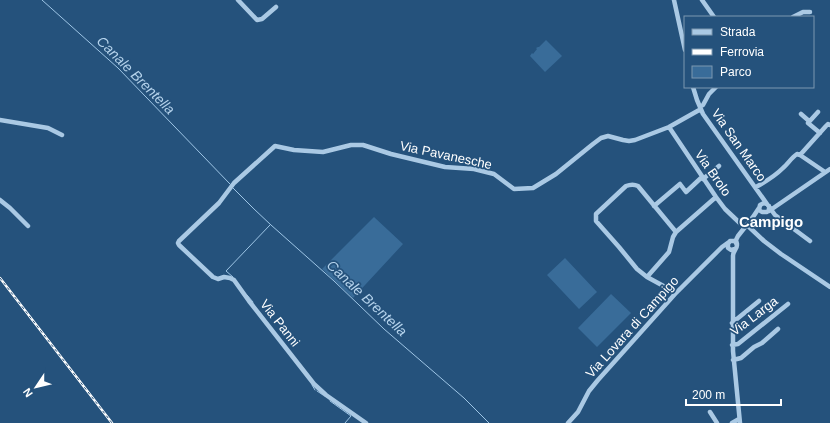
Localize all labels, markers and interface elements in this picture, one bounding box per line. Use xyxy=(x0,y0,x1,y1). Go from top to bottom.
legend xyxy=(684,16,814,88)
text: Strada xyxy=(720,25,756,39)
water label: Canale Brentella xyxy=(94,33,178,117)
text: Ferrovia xyxy=(720,45,764,59)
text: Parco xyxy=(720,65,752,79)
street label: Via San Marco xyxy=(708,106,770,184)
street label: Via Pavanesche xyxy=(399,138,493,172)
street label: Via Brolo xyxy=(692,147,734,199)
district label: Campigo xyxy=(739,213,803,230)
water label: Canale Brentella xyxy=(324,257,410,339)
street label: Via Lovara di Campigo xyxy=(582,273,682,381)
street label: Via Larga xyxy=(727,293,781,339)
street label: Via Panni xyxy=(257,297,303,350)
north arrow xyxy=(16,367,56,407)
scale bar xyxy=(686,381,781,407)
text: N xyxy=(21,386,35,399)
text: 200 m xyxy=(692,388,725,402)

